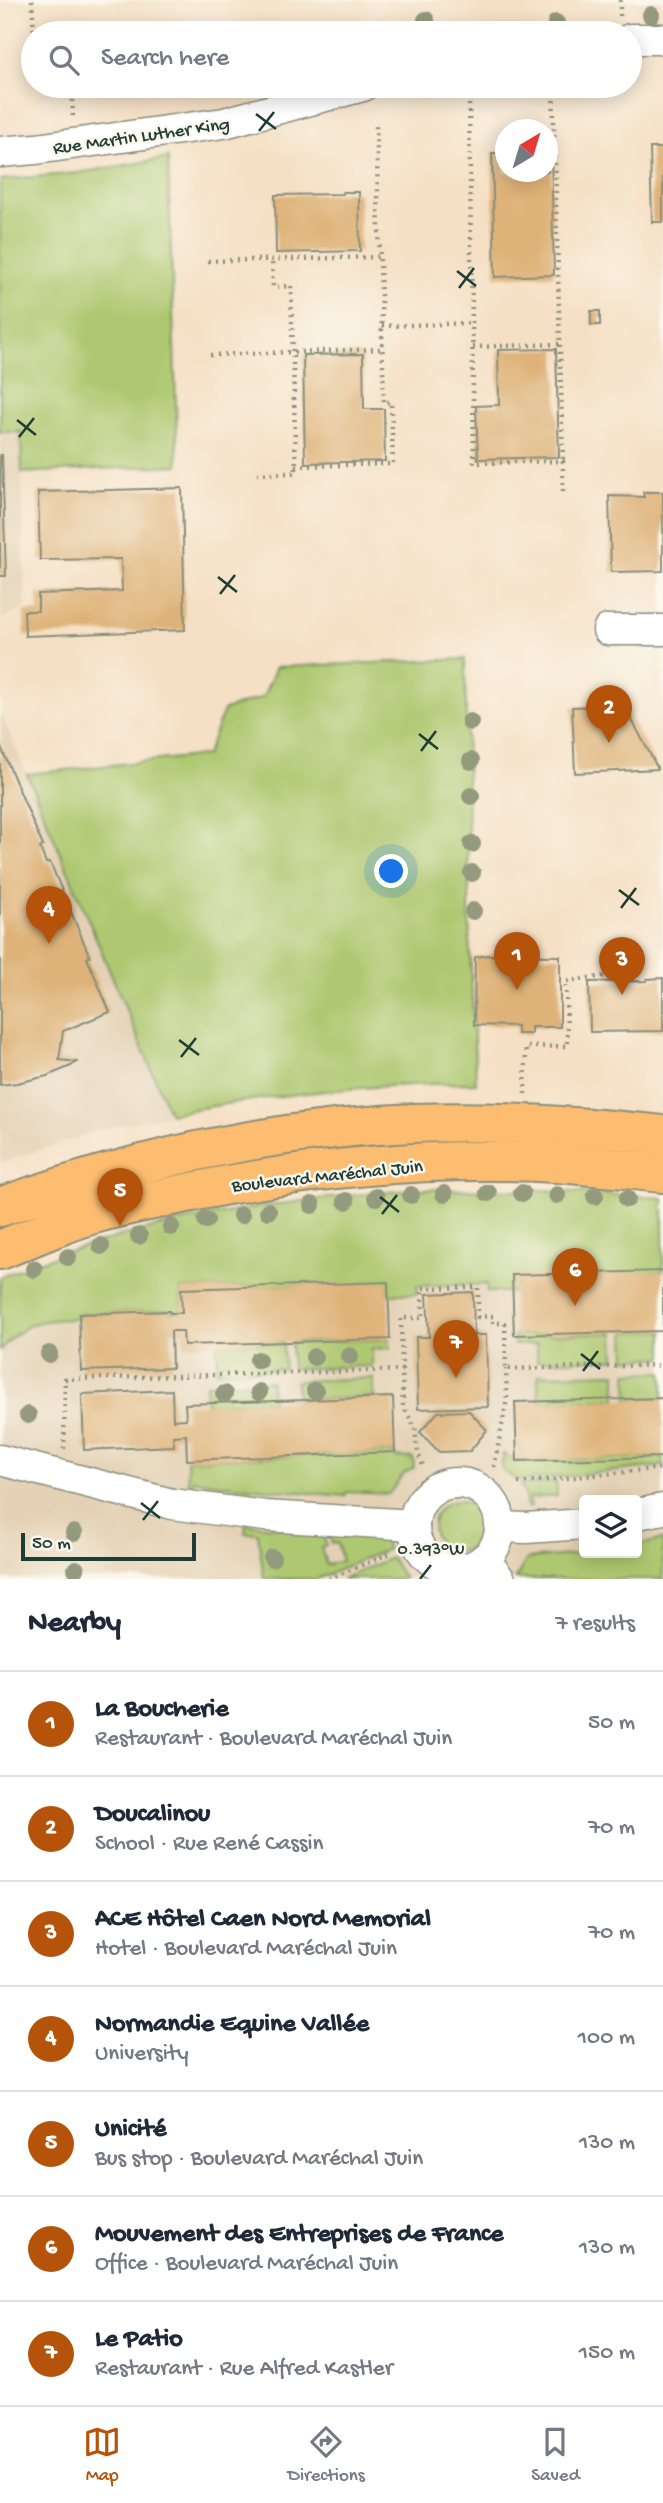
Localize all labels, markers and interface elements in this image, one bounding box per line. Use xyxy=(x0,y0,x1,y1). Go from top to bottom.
search box xyxy=(21,21,642,98)
icon: search xyxy=(45,41,83,79)
text: Search here xyxy=(101,44,229,75)
street label: Rue Martin Luther King xyxy=(52,114,232,161)
north arrow xyxy=(495,119,558,182)
pin: 2 xyxy=(586,685,632,743)
your location xyxy=(374,854,408,888)
pin: 4 xyxy=(26,886,72,944)
pin: 1 xyxy=(494,932,540,990)
pin: 3 xyxy=(599,937,645,995)
street label: Boulevard Maréchal Juin xyxy=(230,1156,424,1199)
pin: 5 xyxy=(97,1168,143,1226)
pin: 6 xyxy=(552,1248,598,1306)
pin: 7 xyxy=(433,1320,479,1378)
map controls xyxy=(579,1495,642,1558)
button: layers xyxy=(579,1495,642,1558)
scale bar xyxy=(21,1530,196,1562)
text: 50 m xyxy=(32,1533,71,1556)
text: 0.393°W xyxy=(398,1540,464,1561)
text: Nearby xyxy=(28,1607,121,1642)
text: 7 results xyxy=(555,1611,635,1638)
text: La Boucherie xyxy=(95,1695,229,1726)
text: 1 xyxy=(46,1710,56,1737)
text: 50 m xyxy=(588,1710,635,1737)
text: Restaurant · Boulevard Maréchal Juin xyxy=(95,1726,452,1753)
text: Doucalinou xyxy=(95,1800,210,1831)
text: 2 xyxy=(45,1815,57,1842)
text: 70 m xyxy=(588,1815,635,1842)
text: School · Rue René Cassin xyxy=(95,1831,323,1858)
text: ACE Hôtel Caen Nord Memorial xyxy=(95,1905,431,1936)
text: 3 xyxy=(45,1920,57,1947)
text: 70 m xyxy=(588,1920,635,1947)
text: Hotel · Boulevard Maréchal Juin xyxy=(95,1936,397,1963)
text: Normandie Equine Vallée xyxy=(95,2010,369,2041)
text: 4 xyxy=(46,2025,56,2052)
text: 100 m xyxy=(578,2025,635,2052)
text: University xyxy=(95,2041,189,2068)
text: Unicité xyxy=(95,2115,167,2146)
text: 5 xyxy=(45,2130,57,2157)
text: 130 m xyxy=(579,2130,635,2157)
text: Bus stop · Boulevard Maréchal Juin xyxy=(95,2146,423,2173)
text: Mouvement des Entreprises de France xyxy=(95,2220,504,2251)
text: 6 xyxy=(45,2235,57,2262)
text: 130 m xyxy=(579,2235,635,2262)
text: Office · Boulevard Maréchal Juin xyxy=(95,2251,398,2278)
text: Le Patio xyxy=(95,2325,183,2356)
text: 7 xyxy=(45,2340,57,2367)
text: 150 m xyxy=(579,2340,635,2367)
text: Restaurant · Rue Alfred Kastler xyxy=(95,2356,393,2383)
tab: Map xyxy=(83,2423,121,2488)
tab: Directions xyxy=(288,2423,365,2488)
tab: Saved xyxy=(531,2423,580,2488)

